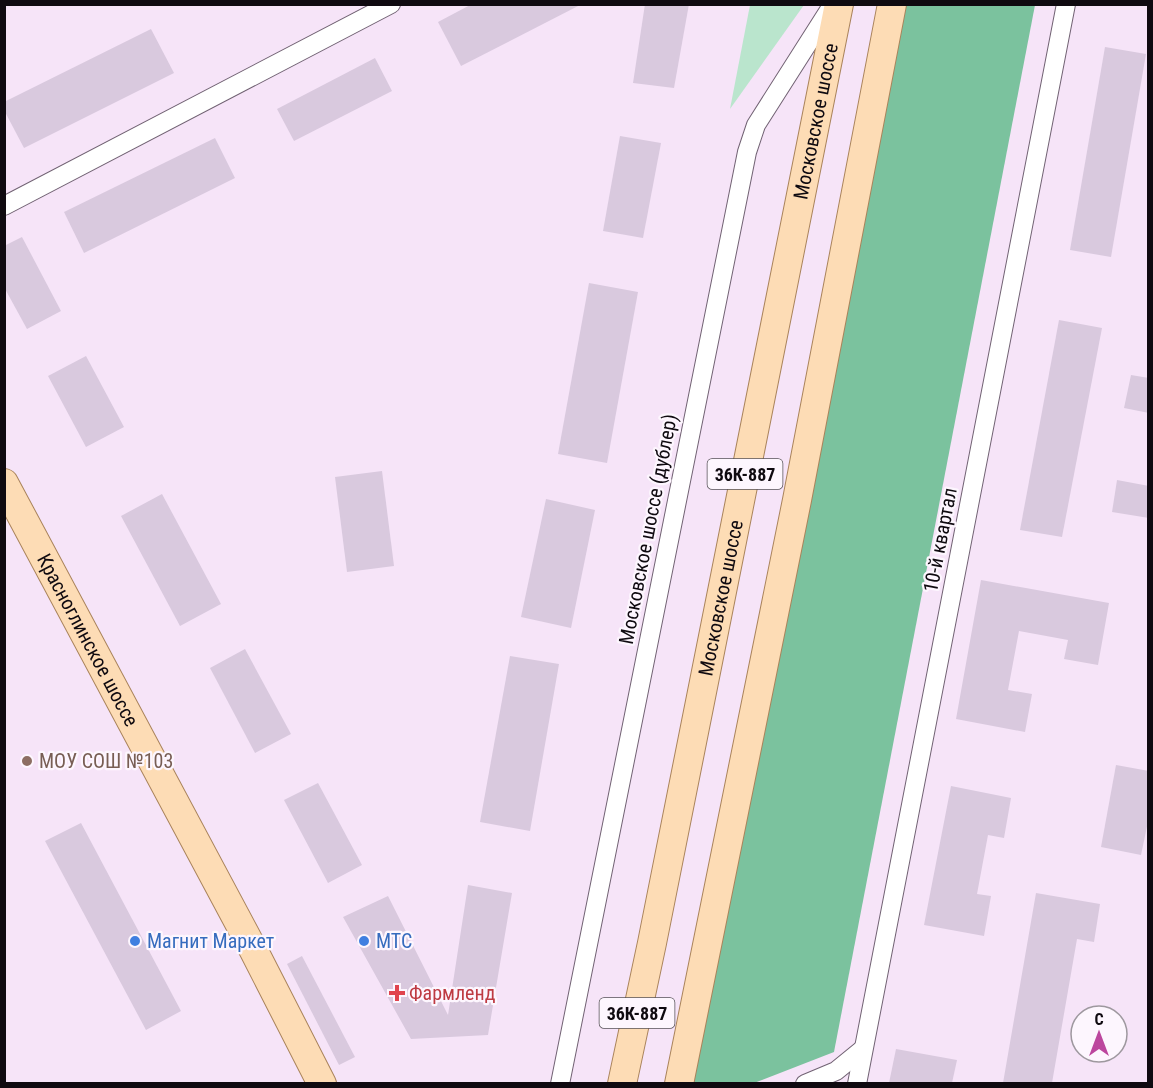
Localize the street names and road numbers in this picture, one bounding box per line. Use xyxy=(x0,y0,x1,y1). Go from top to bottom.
street label: Московское шоссе xyxy=(788,41,843,201)
street label: Московское шоссе (дублер) xyxy=(614,412,682,646)
road number: 36К-887 xyxy=(708,459,783,489)
street label: 10-й квартал xyxy=(918,486,962,594)
street label: Московское шоссе xyxy=(693,518,748,678)
street label: Красноглинское шоссе xyxy=(32,550,144,730)
road number: 36К-887 xyxy=(600,998,674,1028)

